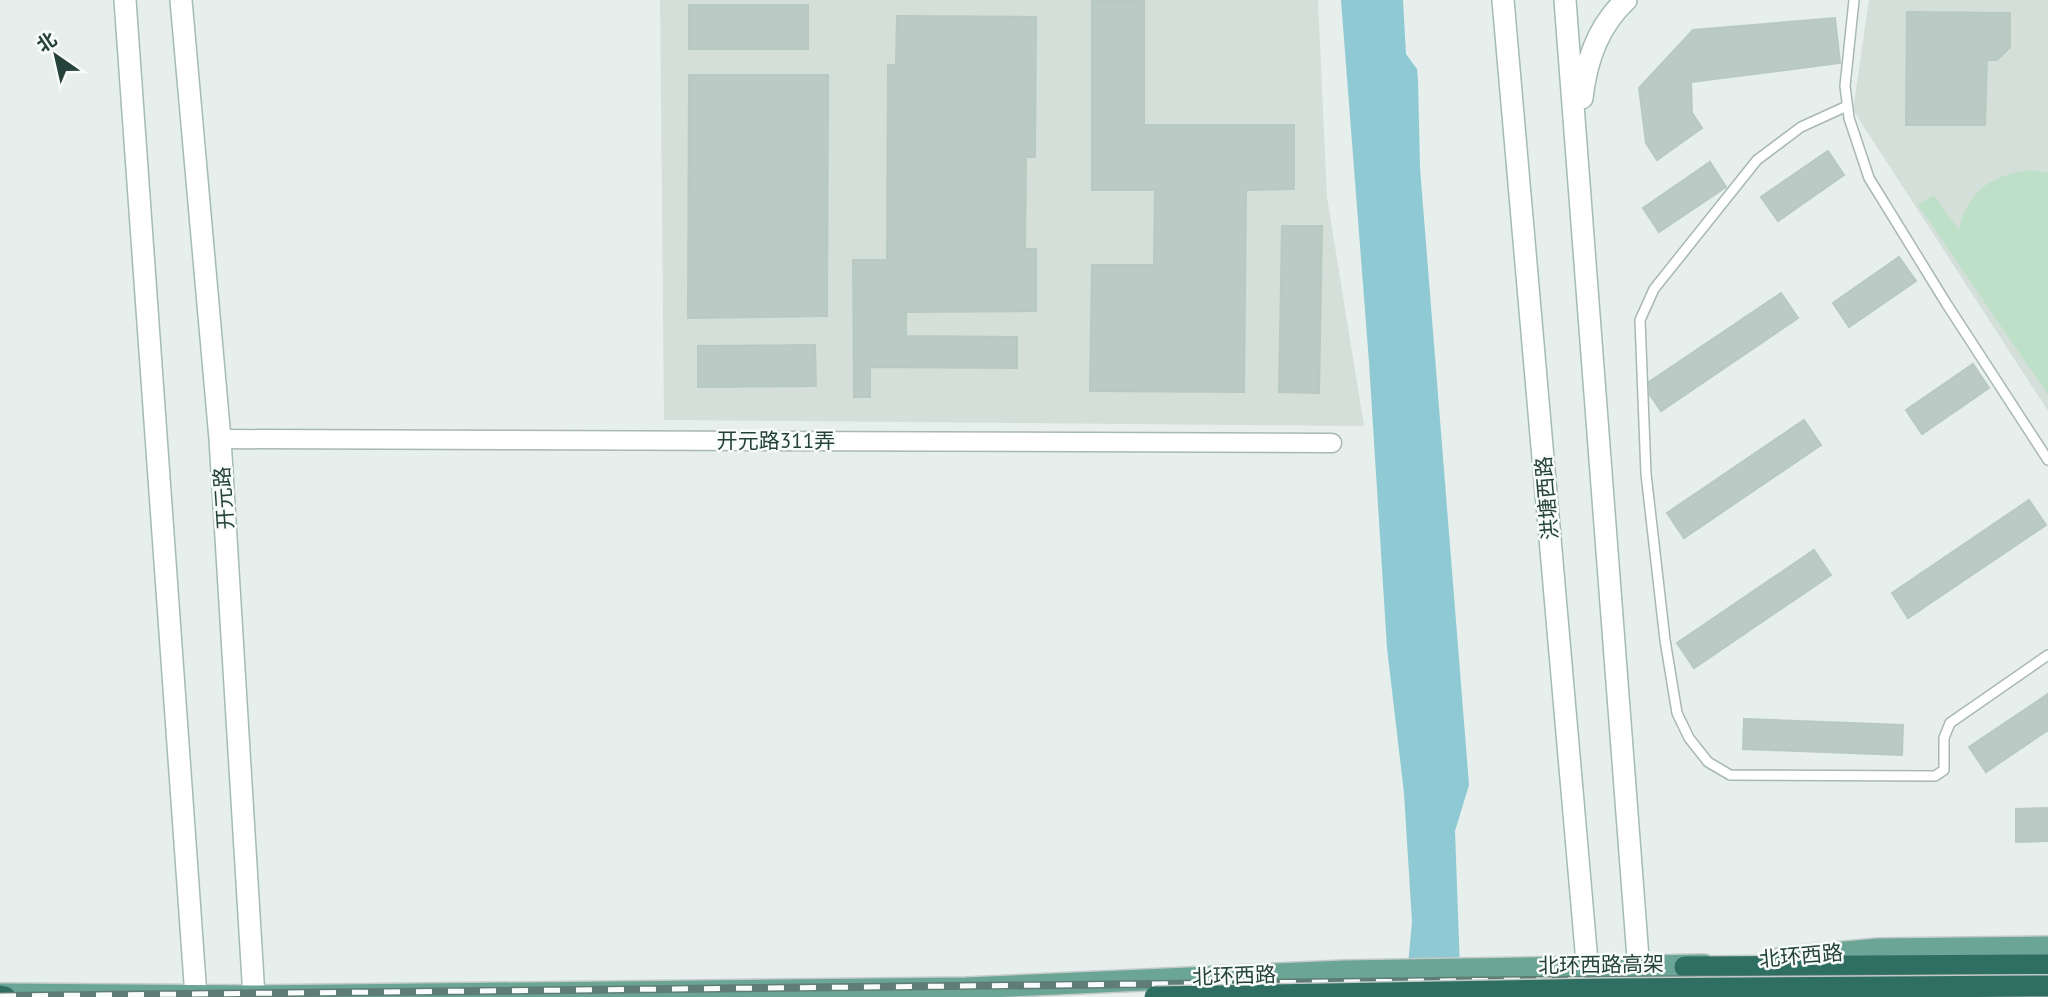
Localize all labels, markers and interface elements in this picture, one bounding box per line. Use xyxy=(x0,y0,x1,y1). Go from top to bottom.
north arrow xyxy=(21,21,91,91)
text: 北 xyxy=(32,27,61,57)
street label: 开元路311弄 xyxy=(717,427,835,454)
street label: 洪塘西路 xyxy=(1529,455,1564,541)
street label: 开元路 xyxy=(208,466,239,530)
street label: 北环西路 xyxy=(1758,938,1844,973)
street label: 北环西路高架 xyxy=(1538,950,1664,979)
street label: 北环西路 xyxy=(1192,961,1276,990)

